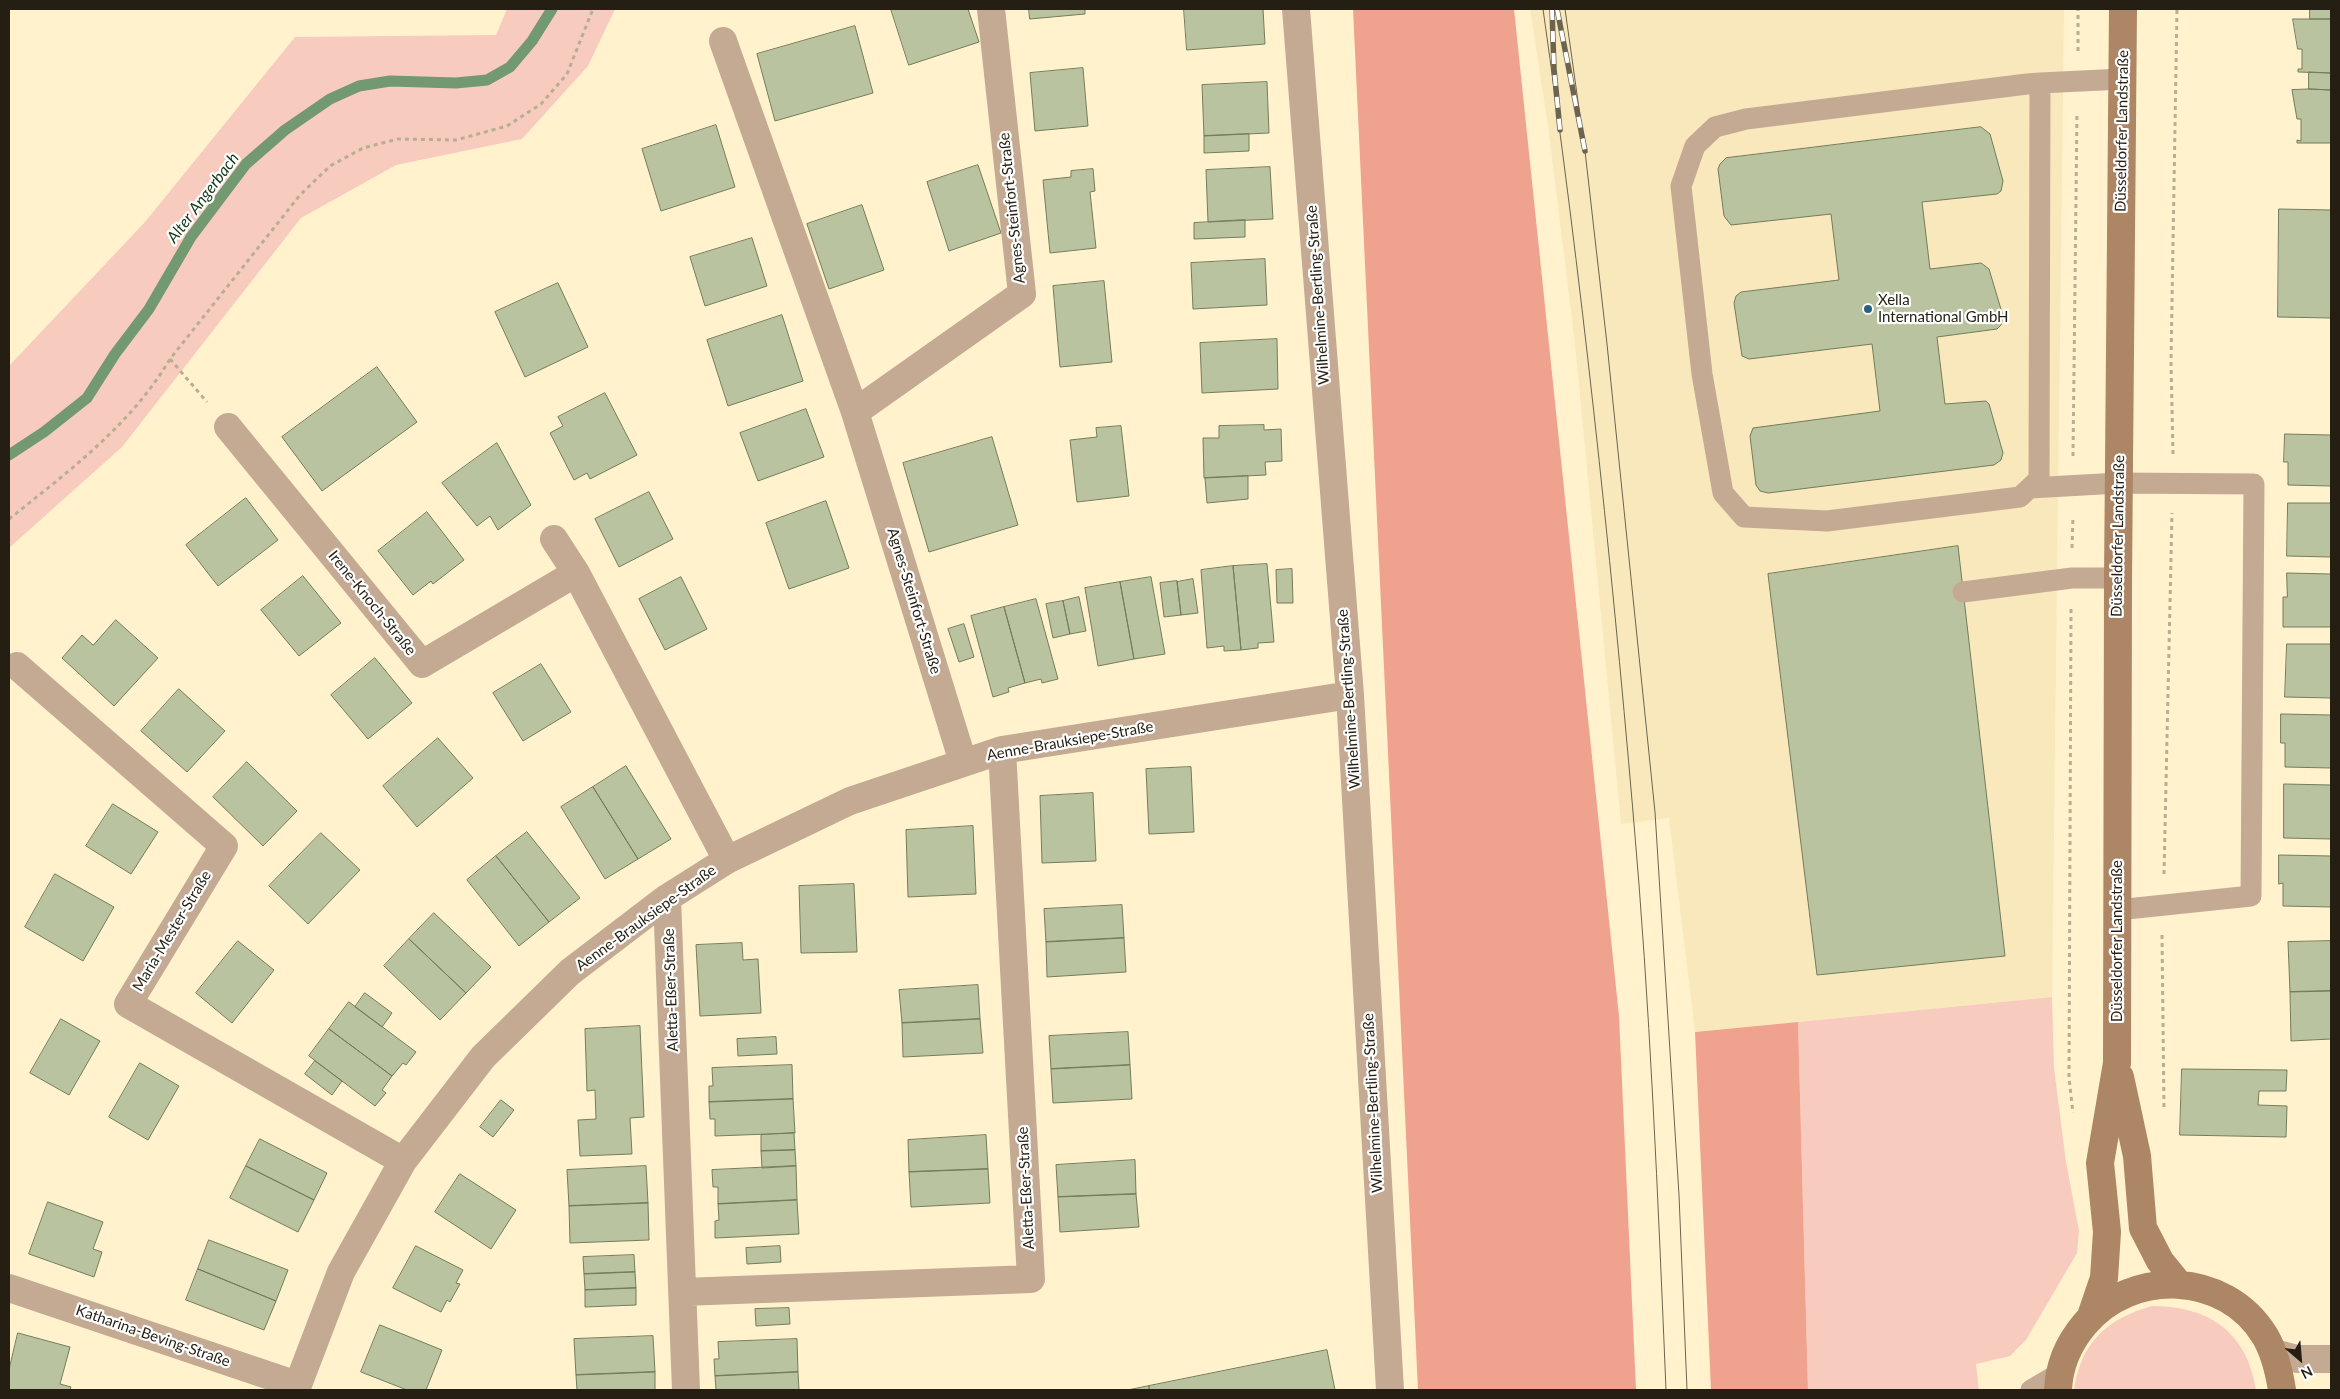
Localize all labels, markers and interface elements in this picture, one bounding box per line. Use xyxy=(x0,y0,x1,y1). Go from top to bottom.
street label: Düsseldorfer Landstraße xyxy=(2112,50,2132,212)
street label: Agnes-Steinfort-Straße xyxy=(995,132,1029,284)
water label: Alter Angerbach xyxy=(163,149,243,247)
street label: Wilhelmine-Bertling-Straße xyxy=(1303,205,1333,385)
place label: Xella International GmbH xyxy=(1878,291,2009,326)
marker: Xella International GmbH xyxy=(1862,303,1874,315)
street label: Düsseldorfer Landstraße xyxy=(2108,455,2128,617)
street label: Agnes-Steinfort-Straße xyxy=(883,526,945,676)
street label: Irene-Knoch-Straße xyxy=(324,547,420,659)
street label: Wilhelmine-Bertling-Straße xyxy=(1334,609,1364,789)
street label: Aenne-Brauksiepe-Straße xyxy=(985,717,1155,765)
street label: Düsseldorfer Landstraße xyxy=(2108,860,2126,1022)
street label: Aenne-Brauksiepe-Straße xyxy=(572,861,720,975)
street label: Maria-Mester-Straße xyxy=(129,867,215,995)
street label: Aletta-Eßer-Straße xyxy=(660,928,682,1052)
street label: Wilhelmine-Bertling-Straße xyxy=(1359,1013,1387,1193)
street label: Aletta-Eßer-Straße xyxy=(1014,1126,1038,1250)
street label: Katharina-Beving-Straße xyxy=(74,1301,232,1371)
north arrow xyxy=(2275,1334,2325,1384)
text: N xyxy=(2298,1363,2316,1383)

